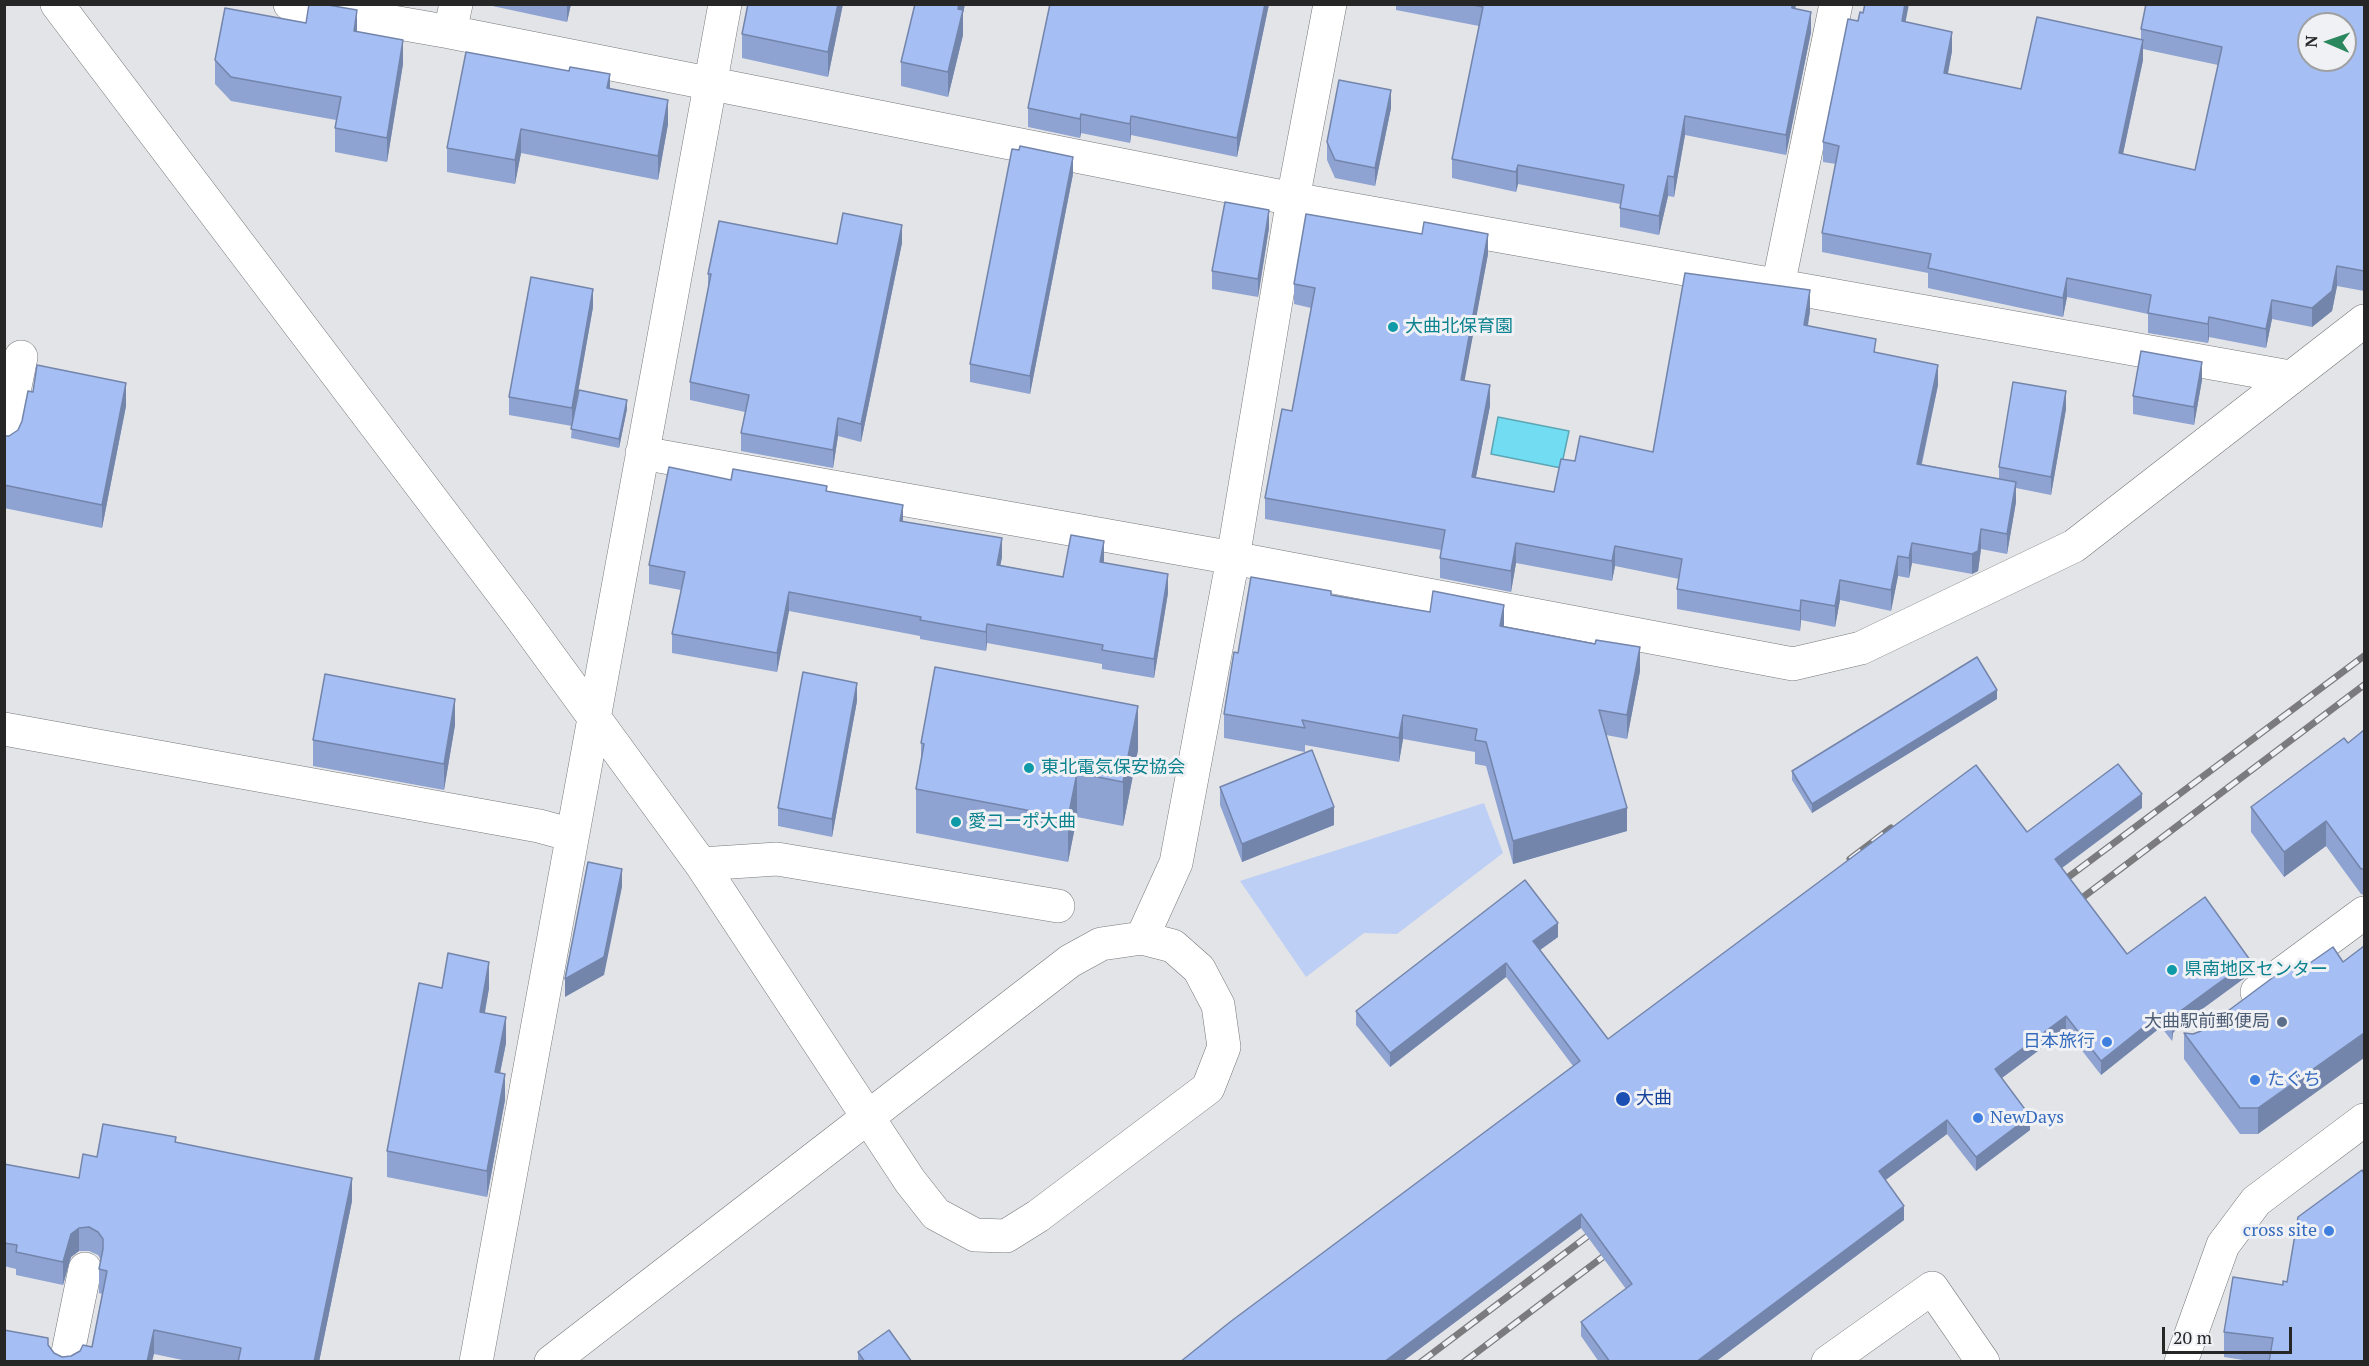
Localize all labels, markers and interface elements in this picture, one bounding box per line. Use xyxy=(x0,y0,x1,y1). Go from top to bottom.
north arrow xyxy=(2297,12,2357,72)
text: N xyxy=(2300,35,2322,48)
place label: 大曲北保育園 xyxy=(1405,316,1513,338)
marker: 大曲北保育園 xyxy=(1386,320,1400,334)
place label: 東北電気保安協会 xyxy=(1041,757,1185,779)
marker: 東北電気保安協会 xyxy=(1022,761,1036,775)
place label: 愛コーポ大曲 xyxy=(968,811,1076,833)
marker: 愛コーポ大曲 xyxy=(949,815,963,829)
place label: 県南地区センター xyxy=(2184,959,2328,981)
marker: 県南地区センター xyxy=(2165,963,2179,977)
place label: 大曲駅前郵便局 xyxy=(2144,1011,2270,1033)
marker: 大曲駅前郵便局 xyxy=(2275,1015,2289,1029)
place label: 日本旅行 xyxy=(2023,1031,2095,1053)
marker: 日本旅行 xyxy=(2100,1035,2114,1049)
place label: たぐち xyxy=(2267,1069,2321,1091)
marker: たぐち xyxy=(2248,1073,2262,1087)
place label: 大曲 xyxy=(1636,1088,1672,1110)
marker: 大曲 xyxy=(1614,1090,1632,1108)
place label: NewDays xyxy=(1990,1107,2064,1129)
marker: NewDays xyxy=(1971,1111,1985,1125)
place label: cross site xyxy=(2243,1220,2317,1242)
marker: cross site xyxy=(2322,1224,2336,1238)
scale bar xyxy=(2165,1315,2296,1353)
text: 20 m xyxy=(2173,1325,2212,1349)

